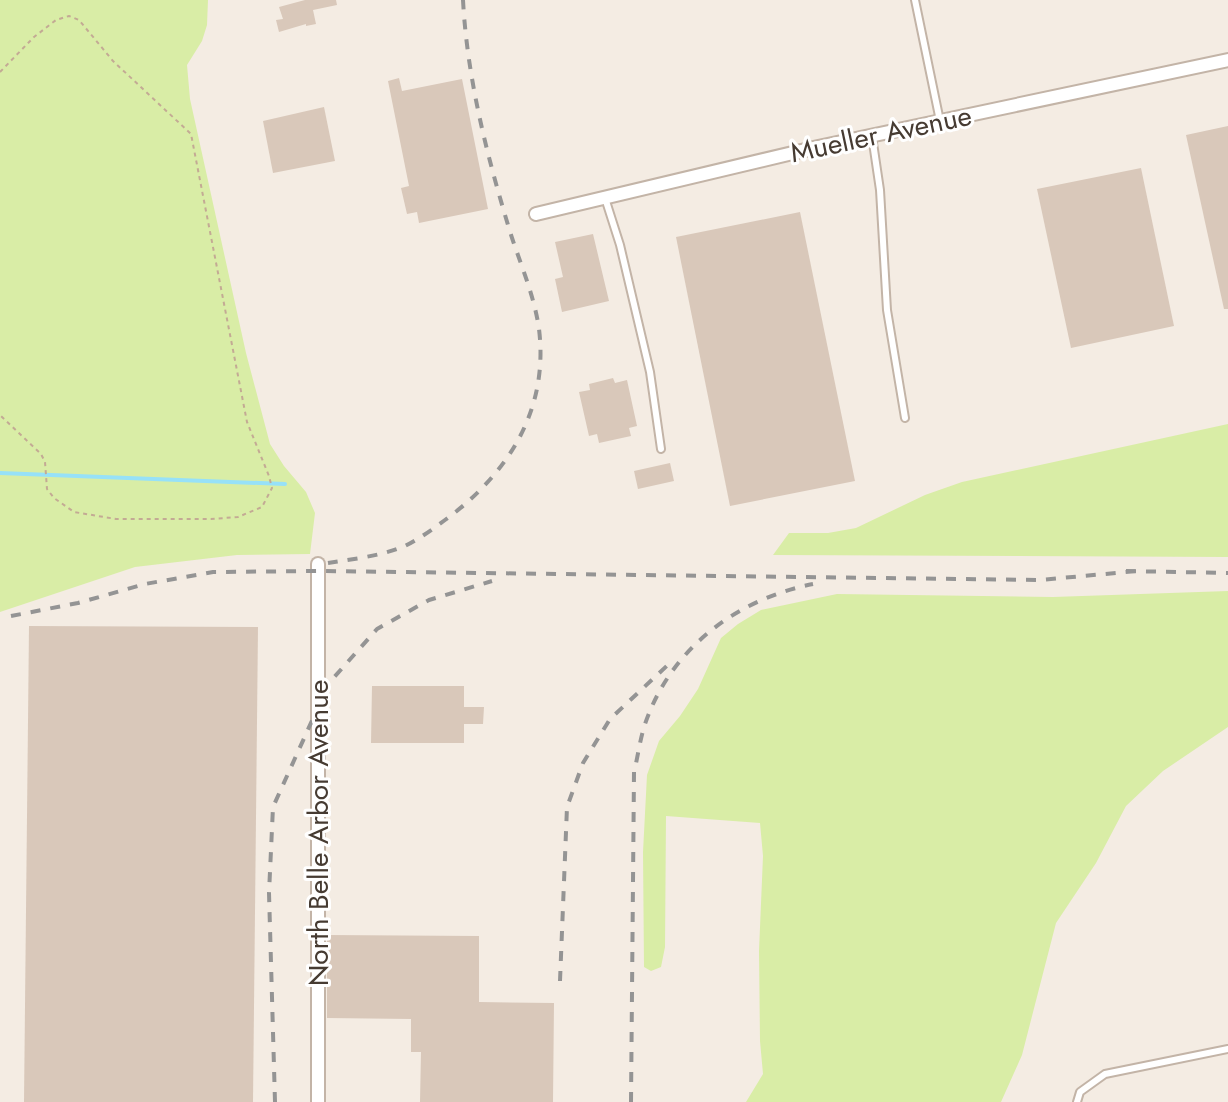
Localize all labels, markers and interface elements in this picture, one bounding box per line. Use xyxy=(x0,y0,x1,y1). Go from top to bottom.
street label: Mueller Avenue xyxy=(787,95,975,173)
street label: North Belle Arbor Avenue xyxy=(298,680,339,986)

